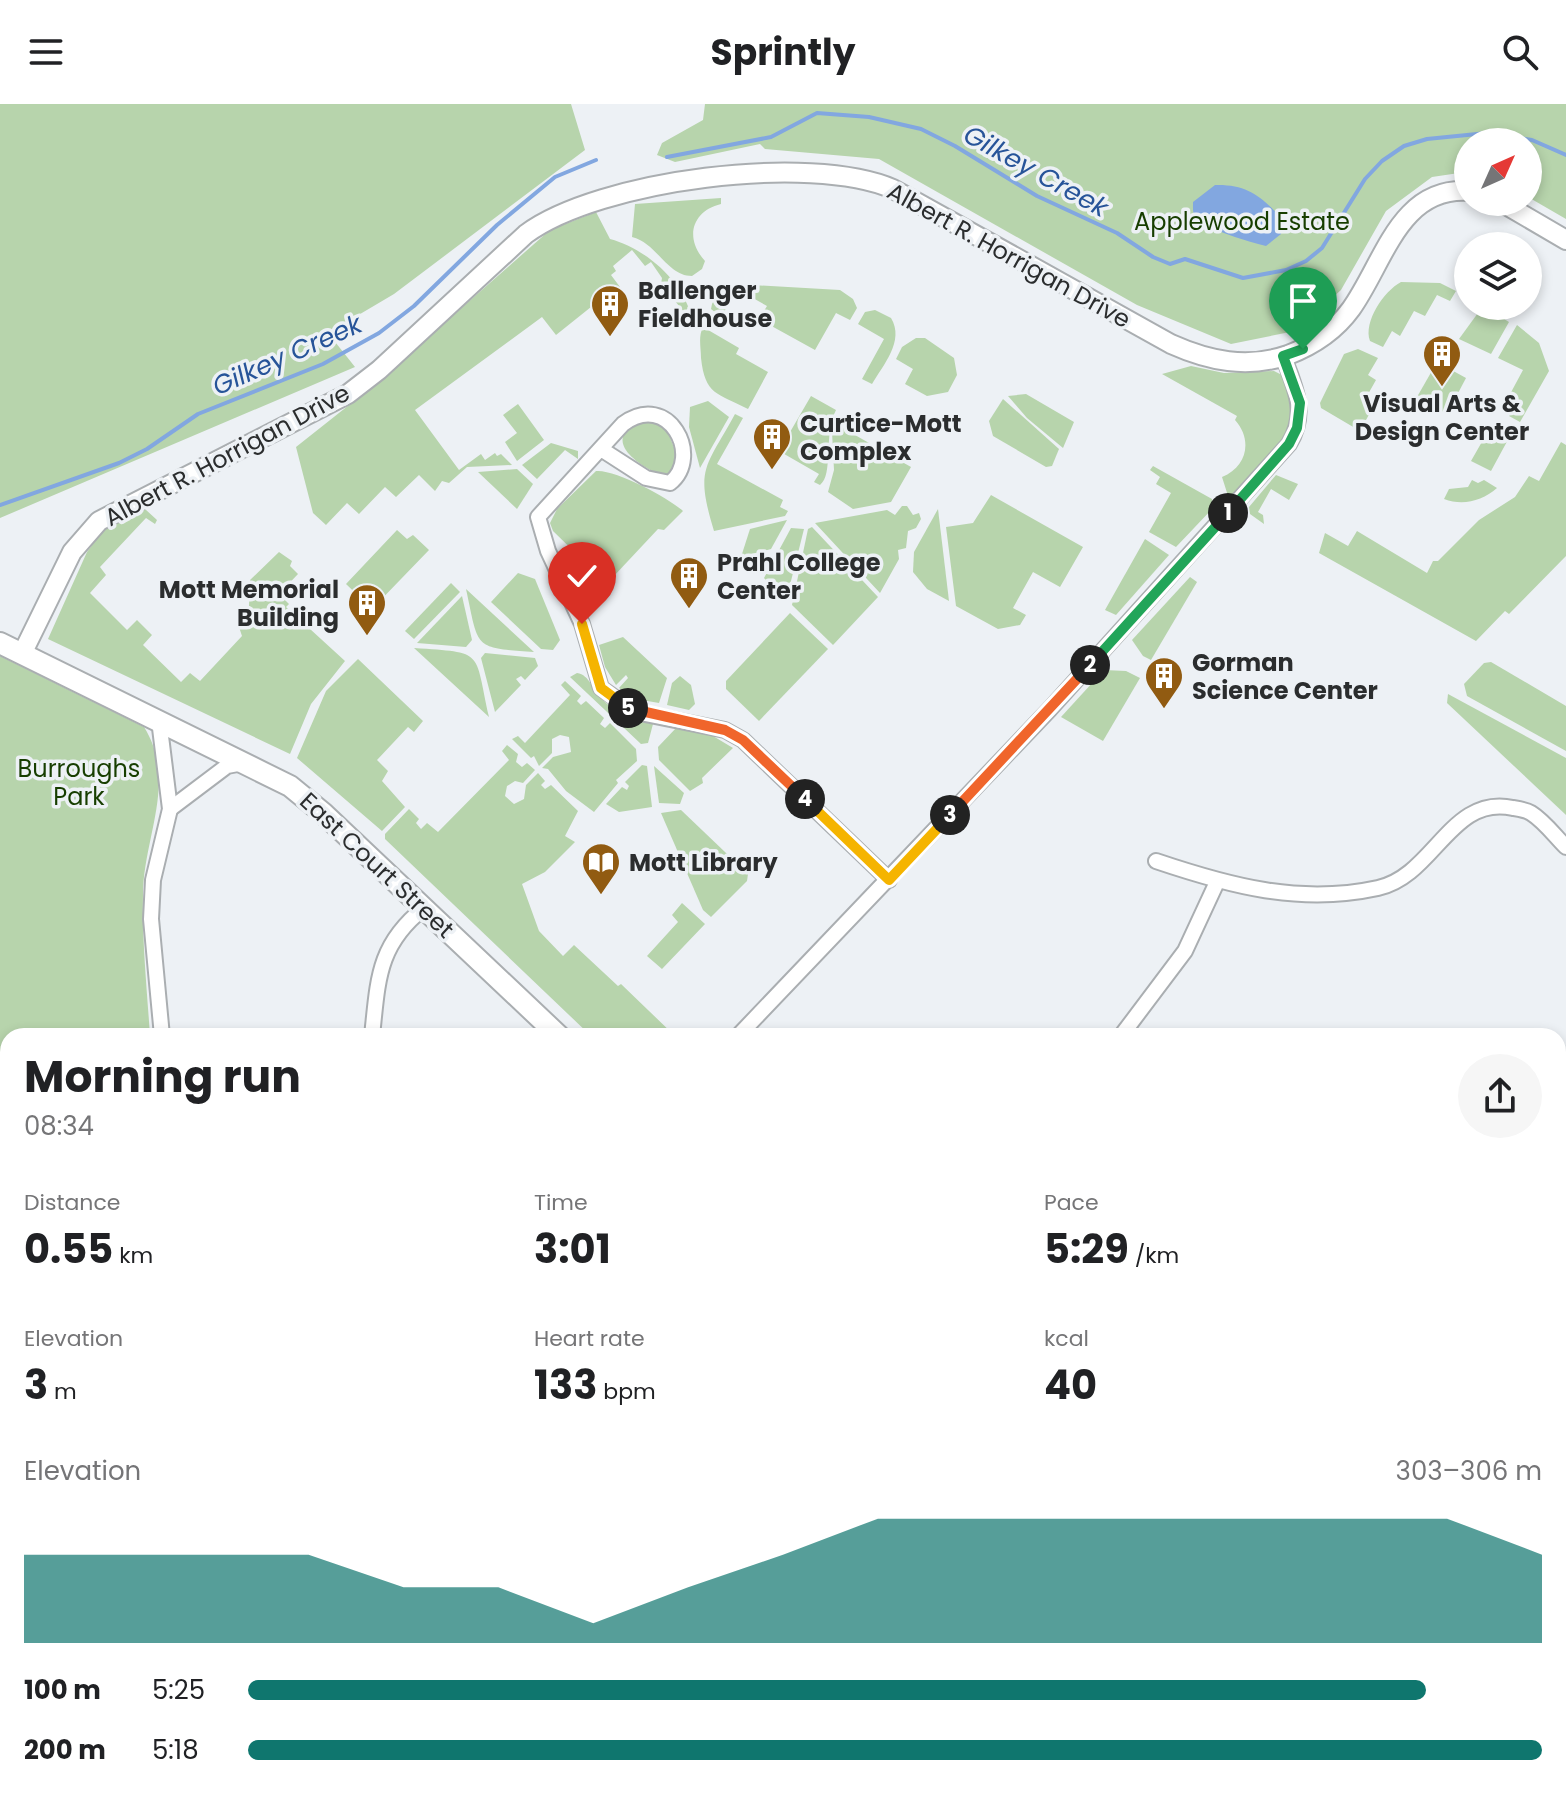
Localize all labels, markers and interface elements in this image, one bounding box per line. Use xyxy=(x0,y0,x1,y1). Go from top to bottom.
text: Sprintly xyxy=(711,27,855,78)
icon: menu xyxy=(24,30,68,74)
icon: search xyxy=(1498,30,1542,74)
water label: Gilkey Creek xyxy=(957,116,1116,226)
north arrow xyxy=(1454,128,1542,216)
map controls xyxy=(1454,128,1542,320)
street label: Albert R. Horrigan Drive xyxy=(881,174,1137,336)
park label: Applewood Estate xyxy=(1134,205,1350,238)
button: layers xyxy=(1454,232,1542,320)
pin xyxy=(1269,267,1337,349)
place label: Ballenger Fieldhouse xyxy=(638,274,772,335)
icon: arrive xyxy=(1281,279,1325,323)
building icon: Ballenger Fieldhouse xyxy=(589,283,631,338)
water label: Gilkey Creek xyxy=(206,305,369,404)
building icon: Visual Arts & Design Center xyxy=(1421,333,1463,388)
street label: Albert R. Horrigan Drive xyxy=(99,376,355,534)
place label: Visual Arts & Design Center xyxy=(1355,387,1529,448)
place label: Curtice-Mott Complex xyxy=(800,407,962,468)
building icon: Curtice-Mott Complex xyxy=(751,416,793,471)
pin: 1 xyxy=(1208,493,1248,533)
text: 1 xyxy=(1224,497,1232,528)
pin xyxy=(548,542,616,624)
place label: Prahl College Center xyxy=(717,546,881,607)
icon: check xyxy=(560,554,604,598)
building icon: Prahl College Center xyxy=(668,555,710,610)
place label: Mott Memorial Building xyxy=(159,573,339,634)
building icon: Mott Memorial Building xyxy=(346,582,388,637)
pin: 2 xyxy=(1070,645,1110,685)
place label: Gorman Science Center xyxy=(1192,646,1378,707)
text: 2 xyxy=(1084,649,1096,680)
building icon: Gorman Science Center xyxy=(1143,655,1185,710)
pin: 5 xyxy=(608,688,648,728)
text: 5 xyxy=(621,692,635,723)
park label: Burroughs Park xyxy=(18,752,140,813)
pin: 4 xyxy=(785,779,825,819)
text: 4 xyxy=(798,783,812,814)
street label: East Court Street xyxy=(293,785,461,945)
pin: 3 xyxy=(930,795,970,835)
text: 3 xyxy=(943,799,957,830)
library icon: Mott Library xyxy=(580,841,622,896)
place label: Mott Library xyxy=(629,846,779,879)
text: Morning run xyxy=(24,1046,301,1107)
button: share xyxy=(1458,1054,1542,1138)
text: 08:34 xyxy=(24,1108,94,1144)
text: Distance xyxy=(24,1187,120,1218)
text: Time xyxy=(534,1187,588,1218)
text: Pace xyxy=(1044,1187,1099,1218)
text: 0.55 xyxy=(24,1221,113,1277)
text: 3:01 xyxy=(534,1221,611,1277)
text: 5:29 xyxy=(1044,1221,1129,1277)
text: km xyxy=(113,1240,153,1271)
text: /km xyxy=(1129,1240,1179,1271)
text: Elevation xyxy=(24,1323,123,1354)
text: Heart rate xyxy=(534,1323,645,1354)
text: kcal xyxy=(1044,1323,1089,1354)
text: 3 xyxy=(24,1357,48,1413)
text: 133 xyxy=(534,1357,597,1413)
text: 40 xyxy=(1044,1357,1097,1413)
text: m xyxy=(48,1376,77,1407)
text: bpm xyxy=(597,1376,656,1407)
text: Elevation xyxy=(24,1453,141,1489)
text: 303–306 m xyxy=(1396,1453,1542,1489)
text: 100 m xyxy=(24,1672,101,1708)
text: 5:25 xyxy=(152,1672,205,1708)
text: 200 m xyxy=(24,1732,106,1768)
text: 5:18 xyxy=(152,1732,199,1768)

